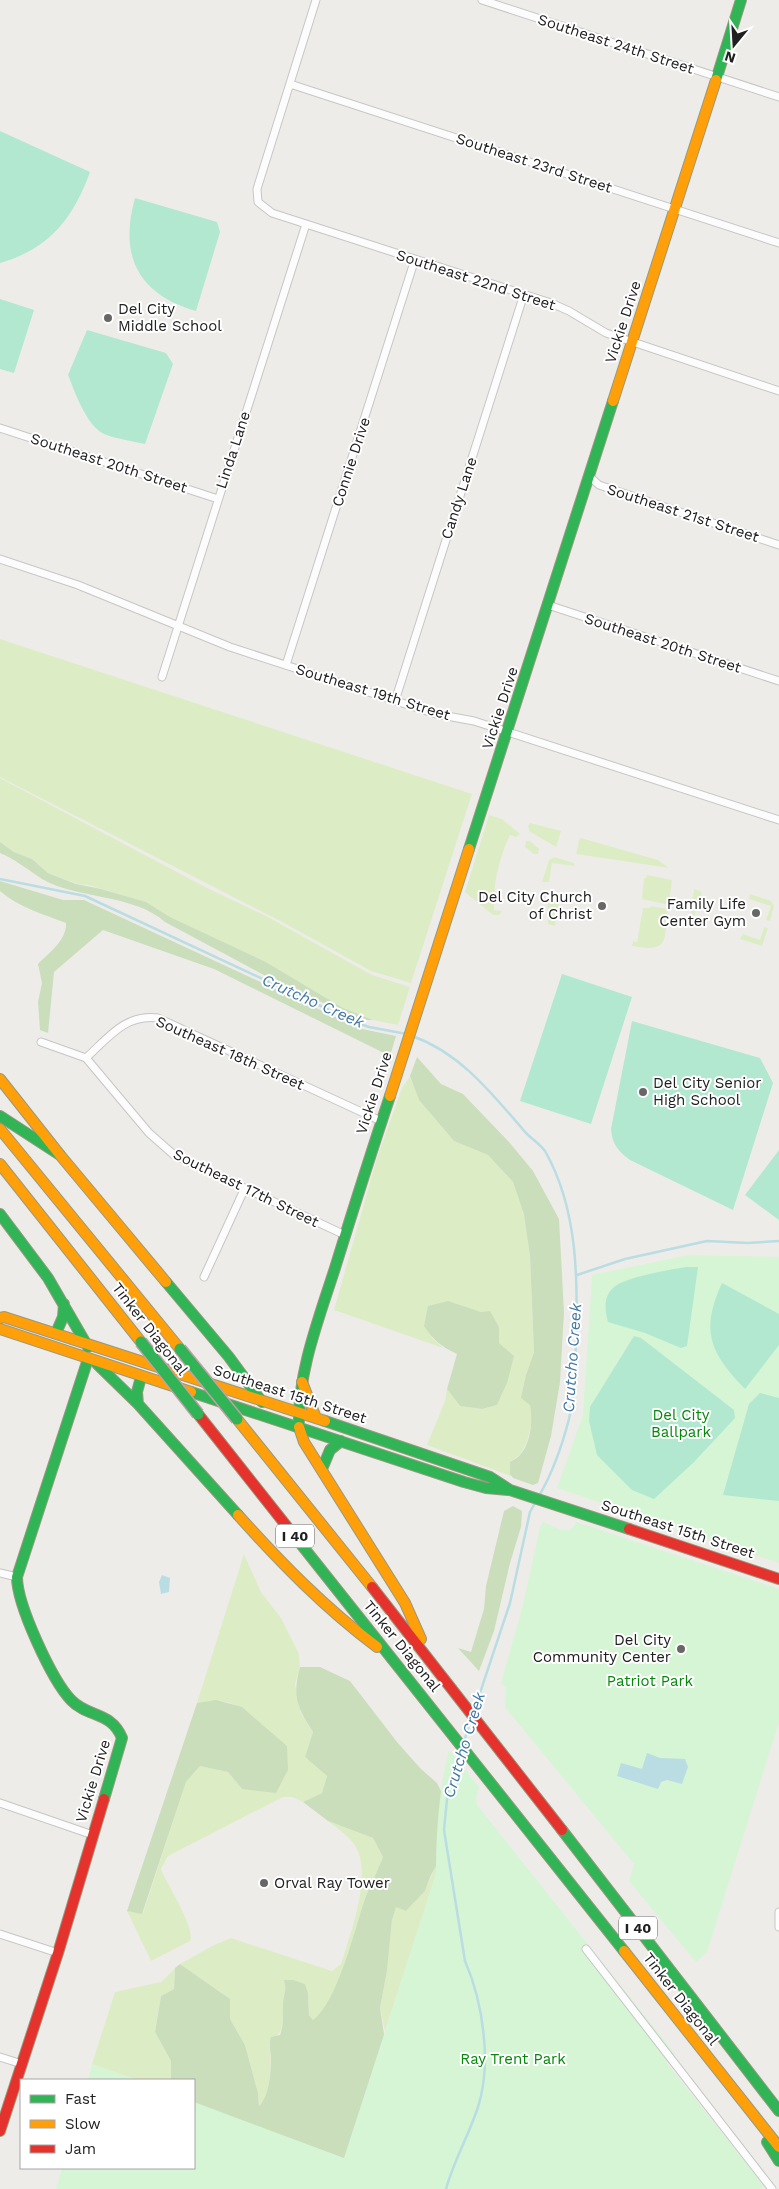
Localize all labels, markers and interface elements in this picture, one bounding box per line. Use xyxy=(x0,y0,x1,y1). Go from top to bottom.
street label: Southeast 24th Street xyxy=(536,10,697,78)
north arrow xyxy=(709,20,759,70)
text: N xyxy=(723,48,737,67)
street label: Southeast 23rd Street xyxy=(454,129,615,197)
street label: Southeast 22nd Street xyxy=(394,246,559,314)
street label: Vickie Drive xyxy=(601,278,645,366)
place label: Del City Middle School xyxy=(118,300,222,335)
marker: Del City Middle School xyxy=(102,312,114,324)
street label: Linda Lane xyxy=(212,409,254,491)
street label: Connie Drive xyxy=(328,415,374,509)
street label: Southeast 20th Street xyxy=(28,429,190,497)
street label: Candy Lane xyxy=(437,455,481,541)
street label: Southeast 21st Street xyxy=(605,480,762,546)
street label: Southeast 20th Street xyxy=(582,609,744,677)
street label: Southeast 19th Street xyxy=(294,660,453,724)
street label: Vickie Drive xyxy=(478,664,522,752)
place label: Del City Church of Christ xyxy=(478,888,593,923)
place label: Family Life Center Gym xyxy=(659,895,746,930)
marker: Del City Church of Christ xyxy=(596,900,608,912)
marker: Family Life Center Gym xyxy=(750,907,762,919)
water label: Crutcho Creek xyxy=(259,970,368,1033)
street label: Southeast 18th Street xyxy=(153,1012,308,1094)
street label: Vickie Drive xyxy=(352,1049,396,1137)
place label: Del City Senior High School xyxy=(653,1074,761,1109)
marker: Del City Senior High School xyxy=(637,1086,649,1098)
street label: Southeast 17th Street xyxy=(170,1145,322,1231)
street label: Tinker Diagonal xyxy=(108,1279,192,1379)
water label: Crutcho Creek xyxy=(559,1301,585,1413)
street label: Southeast 15th Street xyxy=(211,1361,370,1428)
park label: Del City Ballpark xyxy=(651,1406,711,1441)
street label: Southeast 15th Street xyxy=(599,1496,758,1563)
road number: I 40 xyxy=(276,1524,314,1548)
street label: Tinker Diagonal xyxy=(360,1597,445,1696)
place label: Del City Community Center xyxy=(533,1631,671,1666)
marker: Del City Community Center xyxy=(675,1643,687,1655)
park label: Patriot Park xyxy=(607,1672,694,1690)
water label: Crutcho Creek xyxy=(439,1689,489,1800)
street label: Vickie Drive xyxy=(72,1737,114,1825)
place label: Orval Ray Tower xyxy=(274,1874,390,1892)
marker: Orval Ray Tower xyxy=(258,1877,270,1889)
road number: I 40 xyxy=(619,1916,657,1940)
street label: Tinker Diagonal xyxy=(639,1949,723,2049)
park label: Ray Trent Park xyxy=(460,2050,566,2068)
legend xyxy=(20,2079,195,2169)
text: Fast xyxy=(65,2090,97,2108)
text: Slow xyxy=(65,2115,101,2133)
text: Jam xyxy=(65,2140,96,2158)

